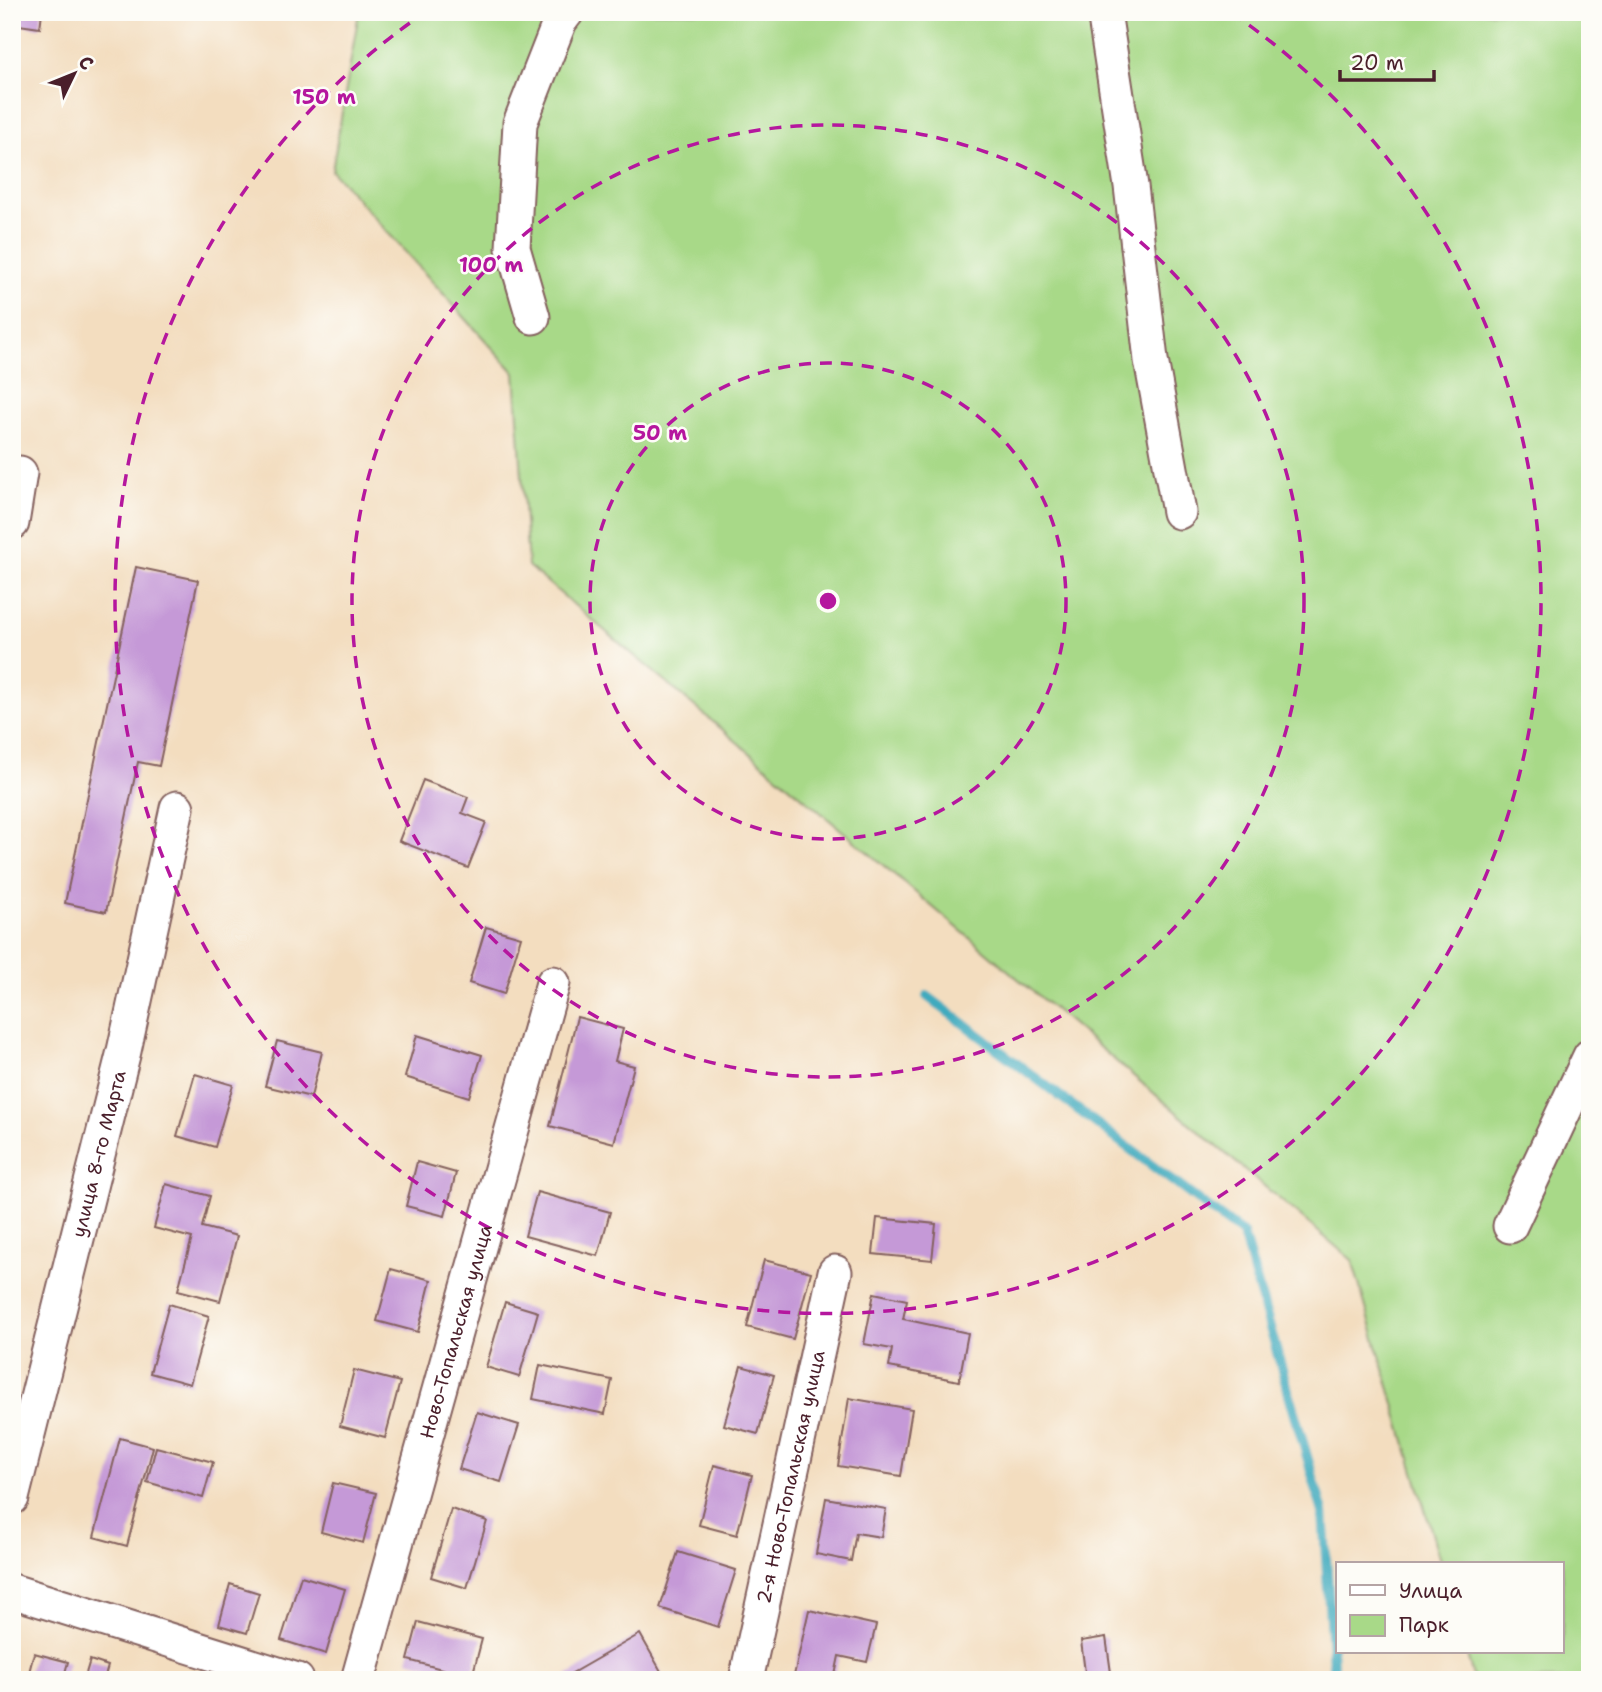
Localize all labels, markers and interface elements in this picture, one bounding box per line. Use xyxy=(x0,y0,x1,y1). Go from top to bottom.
north arrow xyxy=(38,38,108,108)
scale bar xyxy=(1340,38,1434,82)
text: 20 m xyxy=(1350,49,1404,77)
text: С xyxy=(73,50,99,76)
text: 150 m xyxy=(292,83,356,111)
text: 100 m xyxy=(459,251,523,279)
text: 50 m xyxy=(633,419,687,447)
centre of rings xyxy=(816,589,840,613)
street label: улица 8-го Марта xyxy=(65,1067,131,1240)
street label: Ново-Топальская улица xyxy=(414,1221,497,1442)
street label: 2-я Ново-Топальская улица xyxy=(751,1348,830,1606)
legend xyxy=(1336,1562,1564,1654)
text: Улица xyxy=(1399,1577,1462,1605)
text: Парк xyxy=(1399,1611,1449,1639)

